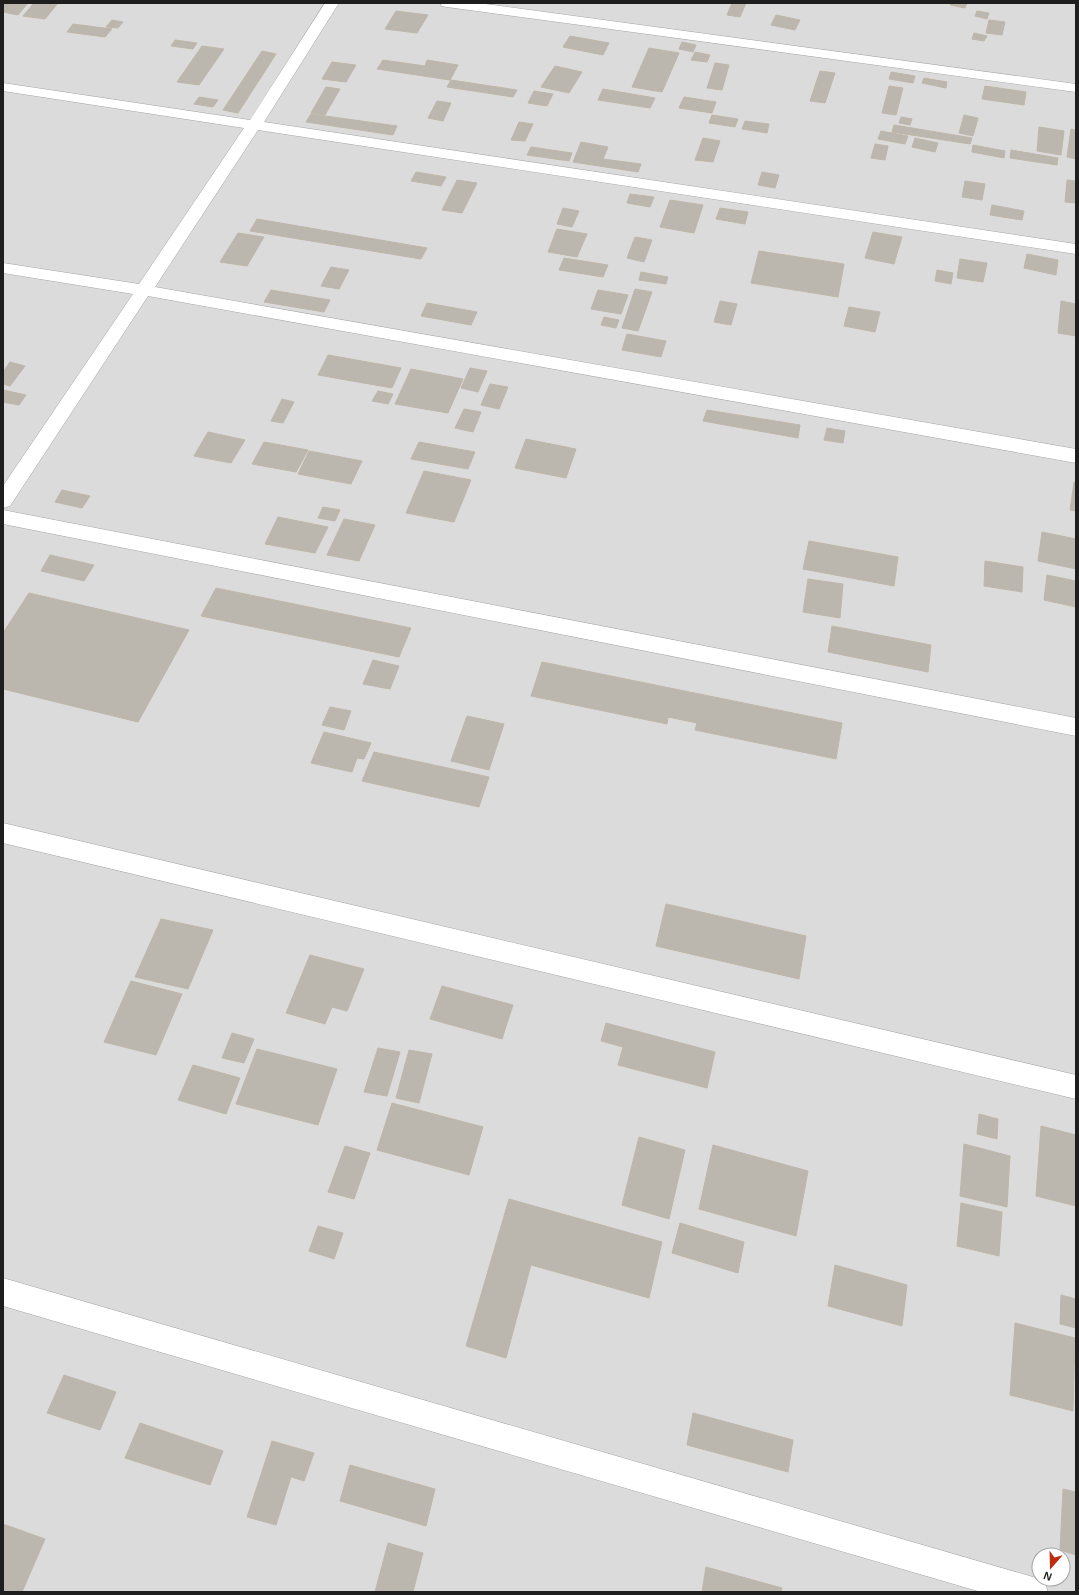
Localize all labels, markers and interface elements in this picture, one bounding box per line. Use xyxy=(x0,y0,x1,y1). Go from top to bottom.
north arrow xyxy=(1031,1547,1071,1587)
text: N xyxy=(1042,1569,1053,1583)

